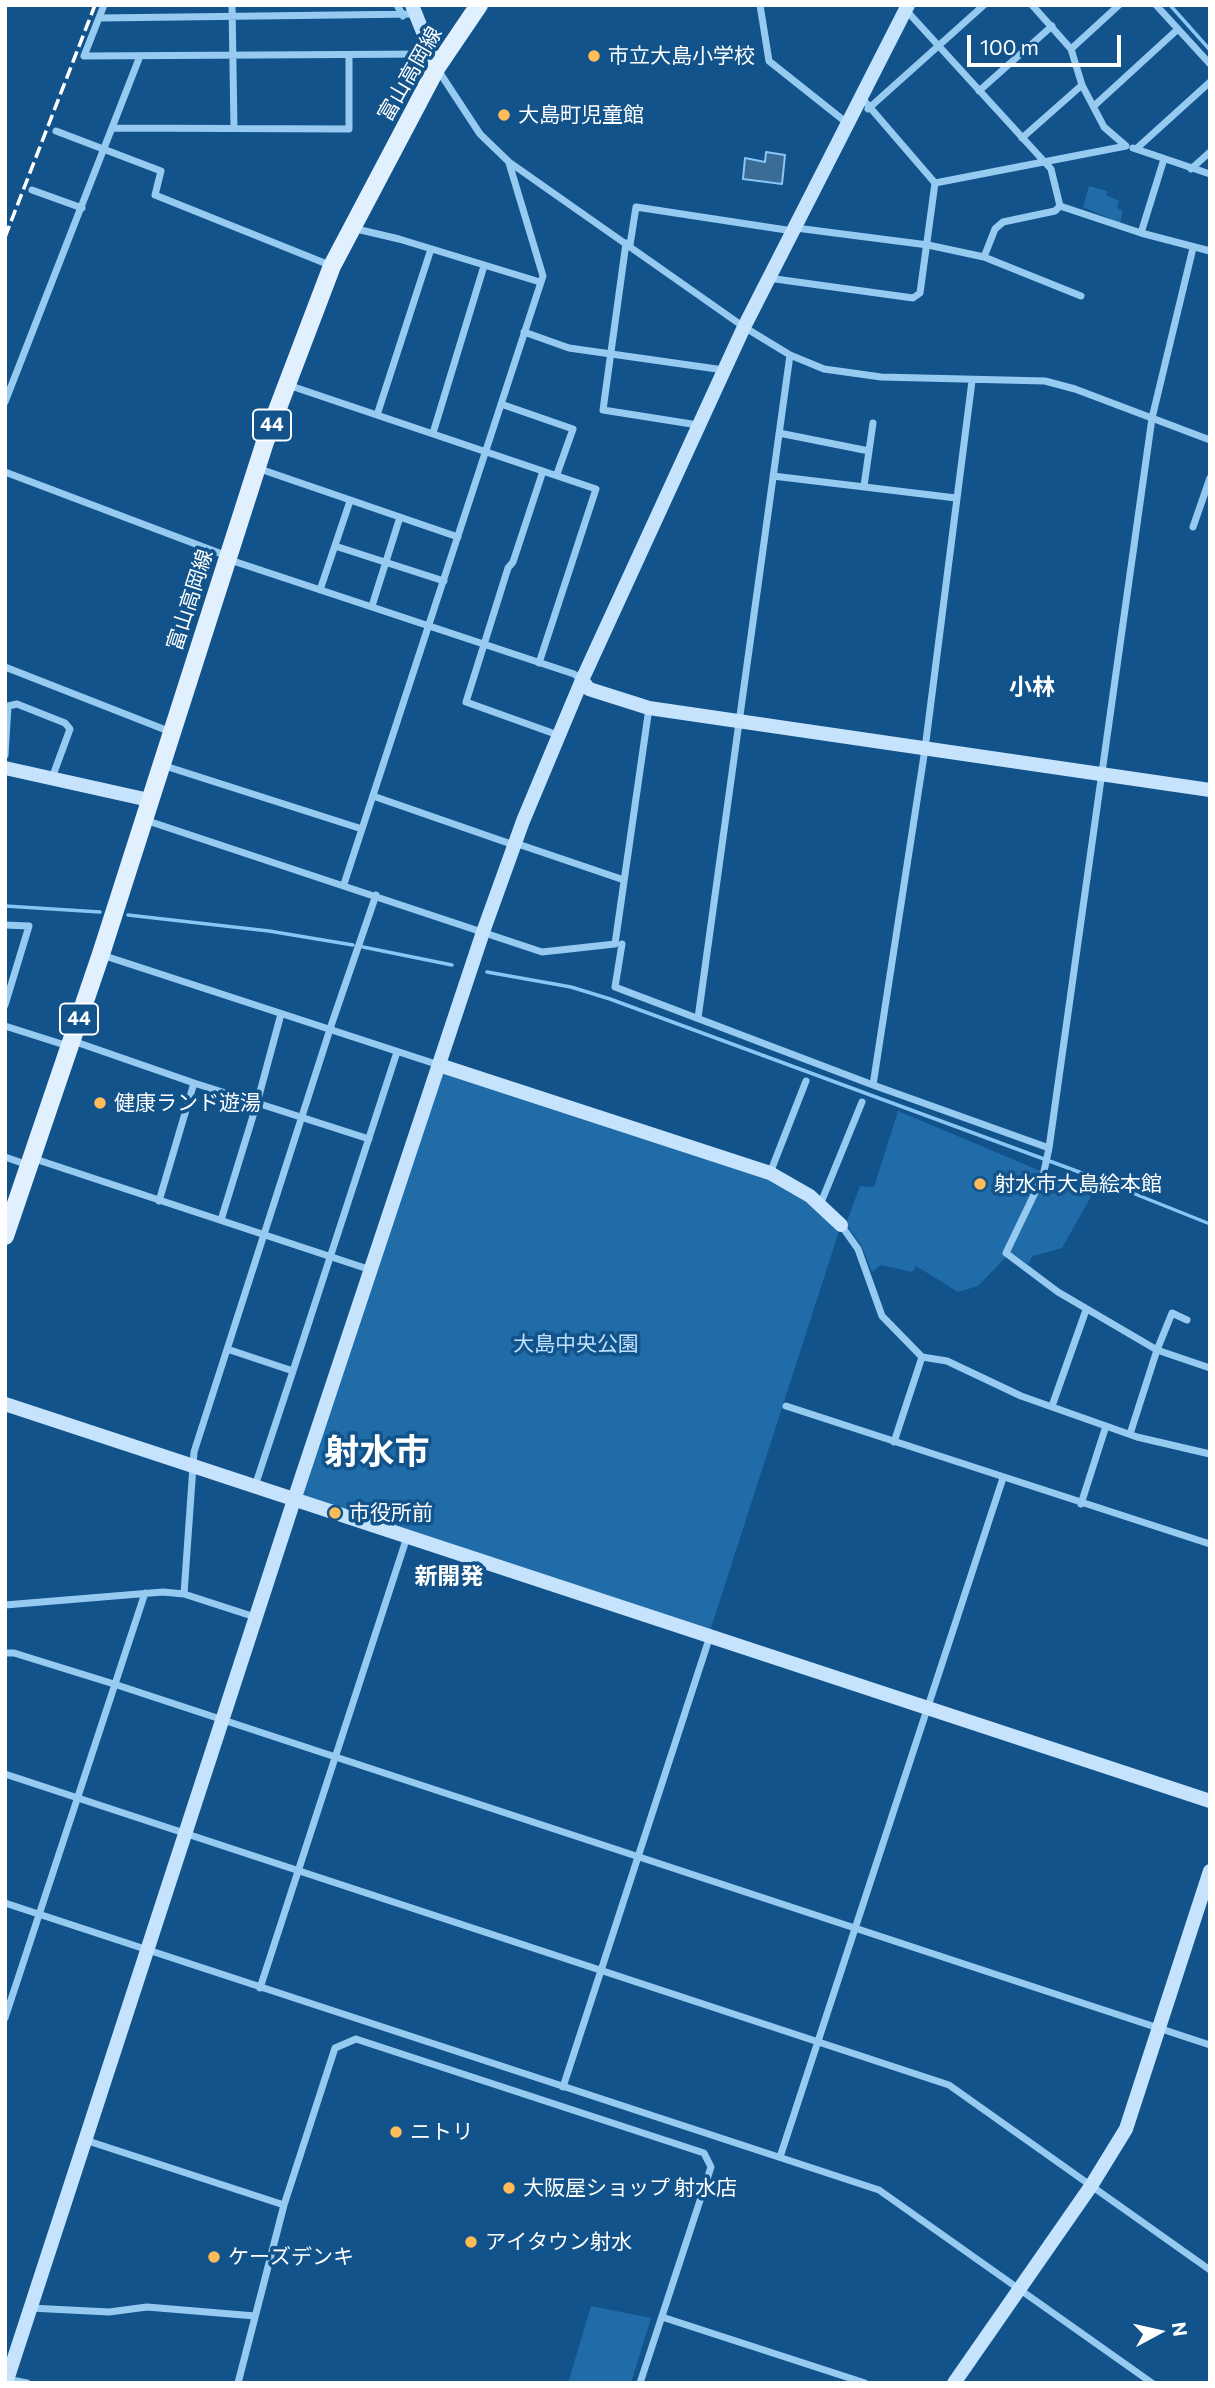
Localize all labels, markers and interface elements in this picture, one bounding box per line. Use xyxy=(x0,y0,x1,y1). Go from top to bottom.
scale bar xyxy=(970,21,1124,65)
street label: 富山高岡線 xyxy=(373,22,447,126)
text: 100 m xyxy=(980,34,1039,59)
place label: 市立大島小学校 xyxy=(608,43,755,69)
marker: 市立大島小学校 xyxy=(586,48,602,64)
place label: 大島町児童館 xyxy=(518,102,644,128)
marker: 大島町児童館 xyxy=(496,107,512,123)
road number: 44 xyxy=(253,410,291,440)
street label: 富山高岡線 xyxy=(162,546,218,654)
district label: 小林 xyxy=(1009,673,1055,701)
road number: 44 xyxy=(60,1004,98,1035)
place label: 健康ランド遊湯 xyxy=(114,1090,261,1116)
marker: 健康ランド遊湯 xyxy=(92,1095,108,1111)
place label: 射水市大島絵本館 xyxy=(994,1171,1162,1197)
marker: 射水市大島絵本館 xyxy=(972,1176,988,1192)
park label: 大島中央公園 xyxy=(513,1331,639,1357)
district label: 射水市 xyxy=(325,1431,429,1473)
place label: 市役所前 xyxy=(349,1500,433,1526)
marker: 市役所前 xyxy=(327,1505,343,1521)
district label: 新開発 xyxy=(415,1562,483,1590)
place label: ニトリ xyxy=(410,2119,473,2145)
marker: ニトリ xyxy=(388,2124,404,2140)
place label: 大阪屋ショップ 射水店 xyxy=(523,2175,737,2201)
marker: 大阪屋ショップ 射水店 xyxy=(501,2180,517,2196)
place label: アイタウン射水 xyxy=(485,2229,632,2255)
marker: アイタウン射水 xyxy=(463,2234,479,2250)
place label: ケーズデンキ xyxy=(228,2244,354,2270)
marker: ケーズデンキ xyxy=(206,2249,222,2265)
north arrow xyxy=(1124,2297,1194,2367)
text: N xyxy=(1168,2320,1193,2338)

